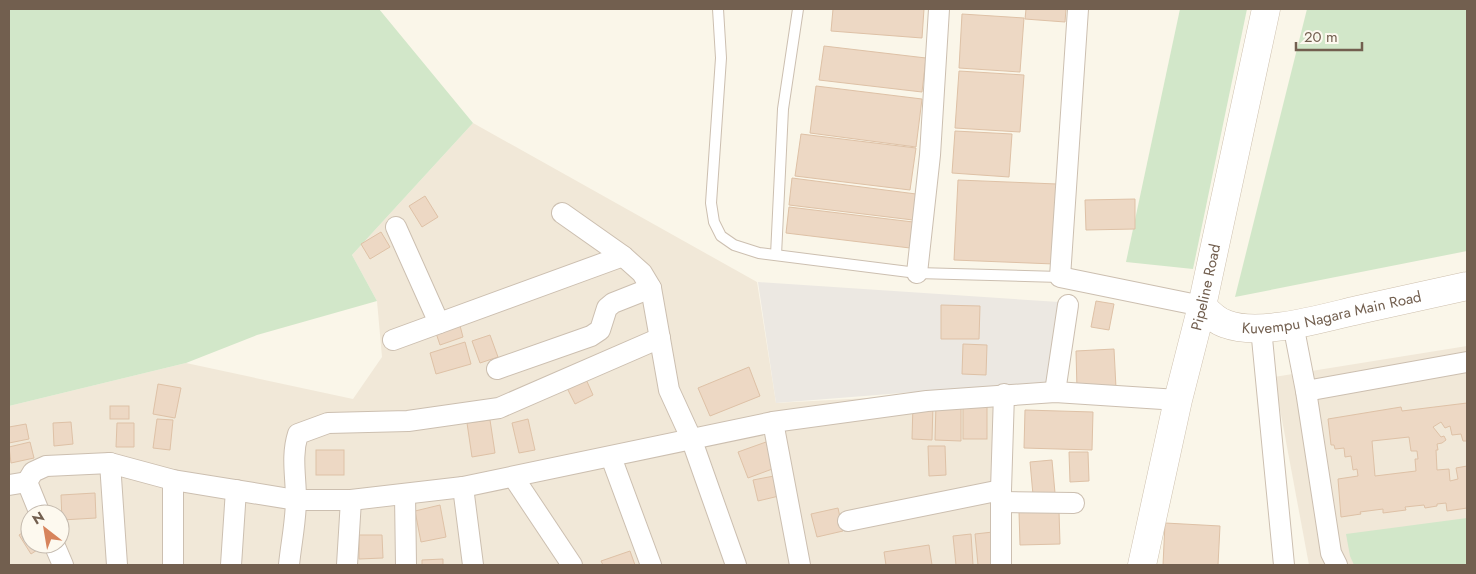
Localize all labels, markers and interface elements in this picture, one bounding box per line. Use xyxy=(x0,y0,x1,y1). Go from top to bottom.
scale bar xyxy=(1296,20,1362,52)
text: 20 m xyxy=(1304,26,1338,48)
street label: Pipeline Road xyxy=(1185,242,1226,333)
street label: Kuvempu Nagara Main Road xyxy=(1241,285,1423,339)
north arrow xyxy=(20,504,70,554)
text: N xyxy=(28,506,48,529)

